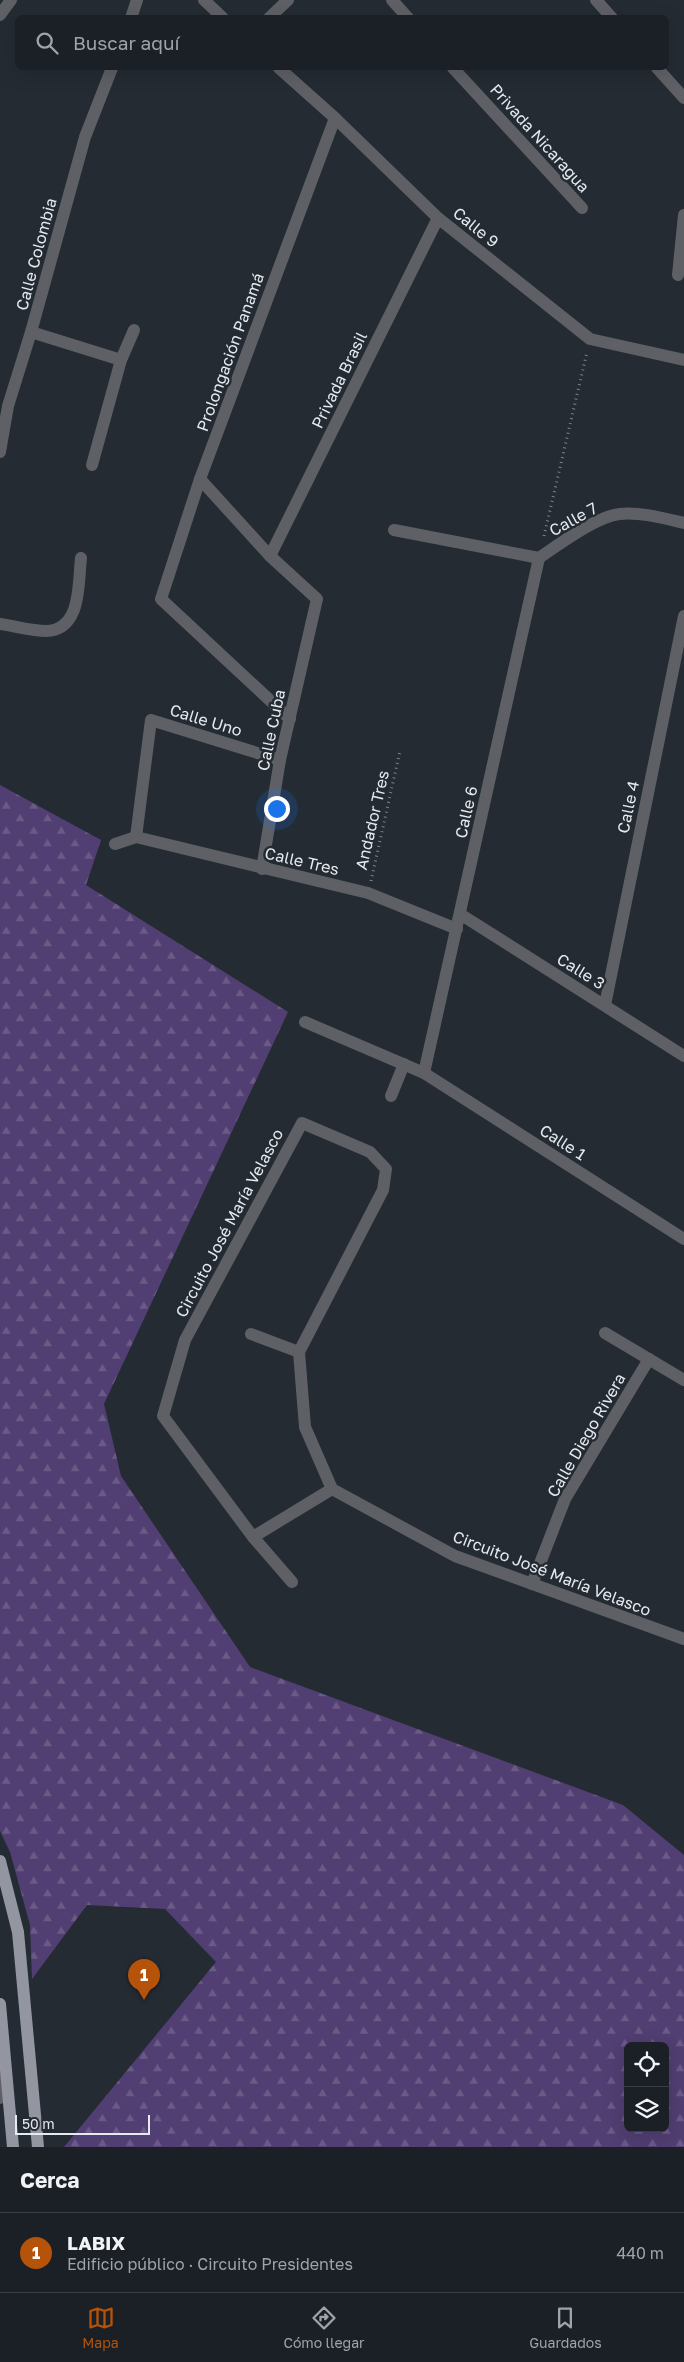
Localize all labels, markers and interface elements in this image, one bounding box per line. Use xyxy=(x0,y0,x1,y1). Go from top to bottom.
search box xyxy=(15,15,669,70)
icon: search xyxy=(33,29,61,57)
text: Buscar aquí xyxy=(73,31,180,54)
street label: Privada Nicaragua xyxy=(486,80,594,196)
street label: Calle Colombia xyxy=(11,196,61,312)
street label: Calle 9 xyxy=(449,203,503,251)
street label: Prolongación Panamá xyxy=(192,270,268,434)
street label: Privada Brasil xyxy=(307,328,371,432)
street label: Calle 7 xyxy=(546,498,600,540)
street label: Calle Cuba xyxy=(253,687,289,773)
street label: Calle Uno xyxy=(167,700,245,740)
street label: Andador Tres xyxy=(351,768,393,872)
street label: Calle 4 xyxy=(613,779,643,835)
street label: Calle 6 xyxy=(450,784,482,840)
your location xyxy=(264,796,290,822)
street label: Calle Tres xyxy=(263,843,341,879)
street label: Calle 3 xyxy=(553,949,609,993)
street label: Calle 1 xyxy=(536,1120,590,1164)
street label: Circuito José María Velasco xyxy=(171,1125,287,1321)
street label: Calle Diego Rivera xyxy=(542,1370,630,1500)
street label: Circuito José María Velasco xyxy=(450,1526,654,1620)
pin: 1 xyxy=(128,1959,160,2000)
map controls xyxy=(624,2042,669,2132)
button: locate xyxy=(624,2042,669,2087)
button: layers xyxy=(624,2087,669,2132)
scale bar xyxy=(15,2112,150,2135)
text: 50 m xyxy=(22,2115,55,2132)
text: Cerca xyxy=(20,2167,79,2193)
text: LABIX xyxy=(67,2231,125,2254)
text: 1 xyxy=(32,2243,40,2263)
text: 440 m xyxy=(616,2243,664,2263)
text: Edificio público · Circuito Presidentes xyxy=(67,2254,353,2274)
tab: Mapa xyxy=(82,2304,119,2351)
tab: Cómo llegar xyxy=(283,2304,365,2351)
tab: Guardados xyxy=(529,2304,602,2351)

